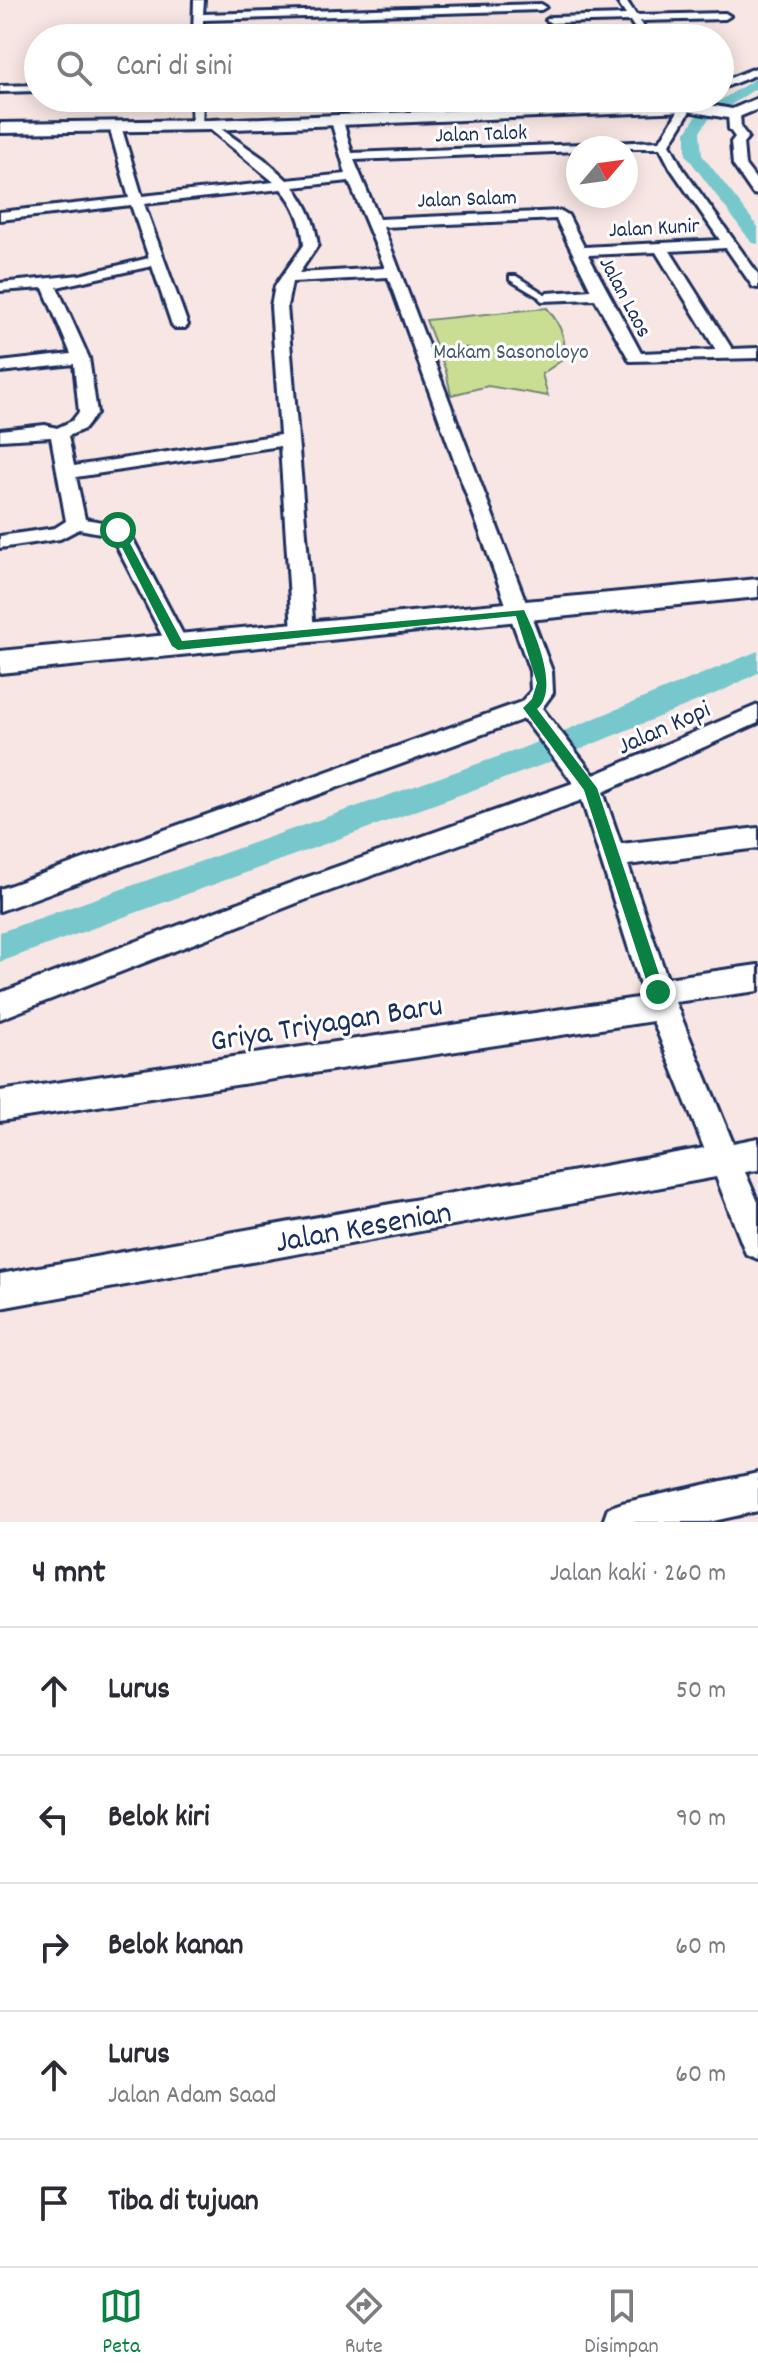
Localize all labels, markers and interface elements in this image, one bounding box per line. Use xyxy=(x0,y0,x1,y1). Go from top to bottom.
search box xyxy=(24,24,734,112)
icon: search xyxy=(52,46,96,90)
text: Cari di sini xyxy=(116,47,232,90)
street label: Jalan Talok xyxy=(434,118,528,153)
north arrow xyxy=(566,136,638,208)
street label: Jalan Salam xyxy=(417,183,518,218)
street label: Jalan Kunir xyxy=(608,212,701,247)
street label: Jalan Laos xyxy=(590,252,658,344)
park label: Makam Sasonoloyo xyxy=(433,338,589,369)
route start xyxy=(100,512,136,548)
street label: Jalan Kopi xyxy=(612,692,717,766)
route end xyxy=(640,974,676,1010)
street label: Griya Triyagan Baru xyxy=(207,985,446,1067)
street label: Jalan Kesenian xyxy=(272,1192,456,1268)
text: 4 mnt xyxy=(32,1550,106,1599)
text: Jalan kaki · 260 m xyxy=(550,1556,726,1593)
icon: ahead xyxy=(32,1669,76,1713)
text: Lurus xyxy=(108,1670,170,1713)
text: 50 m xyxy=(676,1673,726,1710)
icon: left xyxy=(32,1797,76,1841)
text: Belok kiri xyxy=(108,1798,210,1841)
text: 90 m xyxy=(676,1801,726,1838)
icon: right xyxy=(32,1925,76,1969)
text: Belok kanan xyxy=(108,1926,243,1969)
text: 60 m xyxy=(675,1929,726,1966)
text: Lurus xyxy=(108,2035,170,2078)
icon: ahead xyxy=(32,2053,76,2097)
text: 60 m xyxy=(675,2057,726,2094)
text: Jalan Adam Saad xyxy=(108,2078,276,2115)
icon: arrive xyxy=(32,2181,76,2225)
text: Tiba di tujuan xyxy=(108,2182,259,2225)
tab: Peta xyxy=(99,2284,143,2363)
tab: Rute xyxy=(342,2284,386,2363)
tab: Disimpan xyxy=(584,2284,659,2363)

